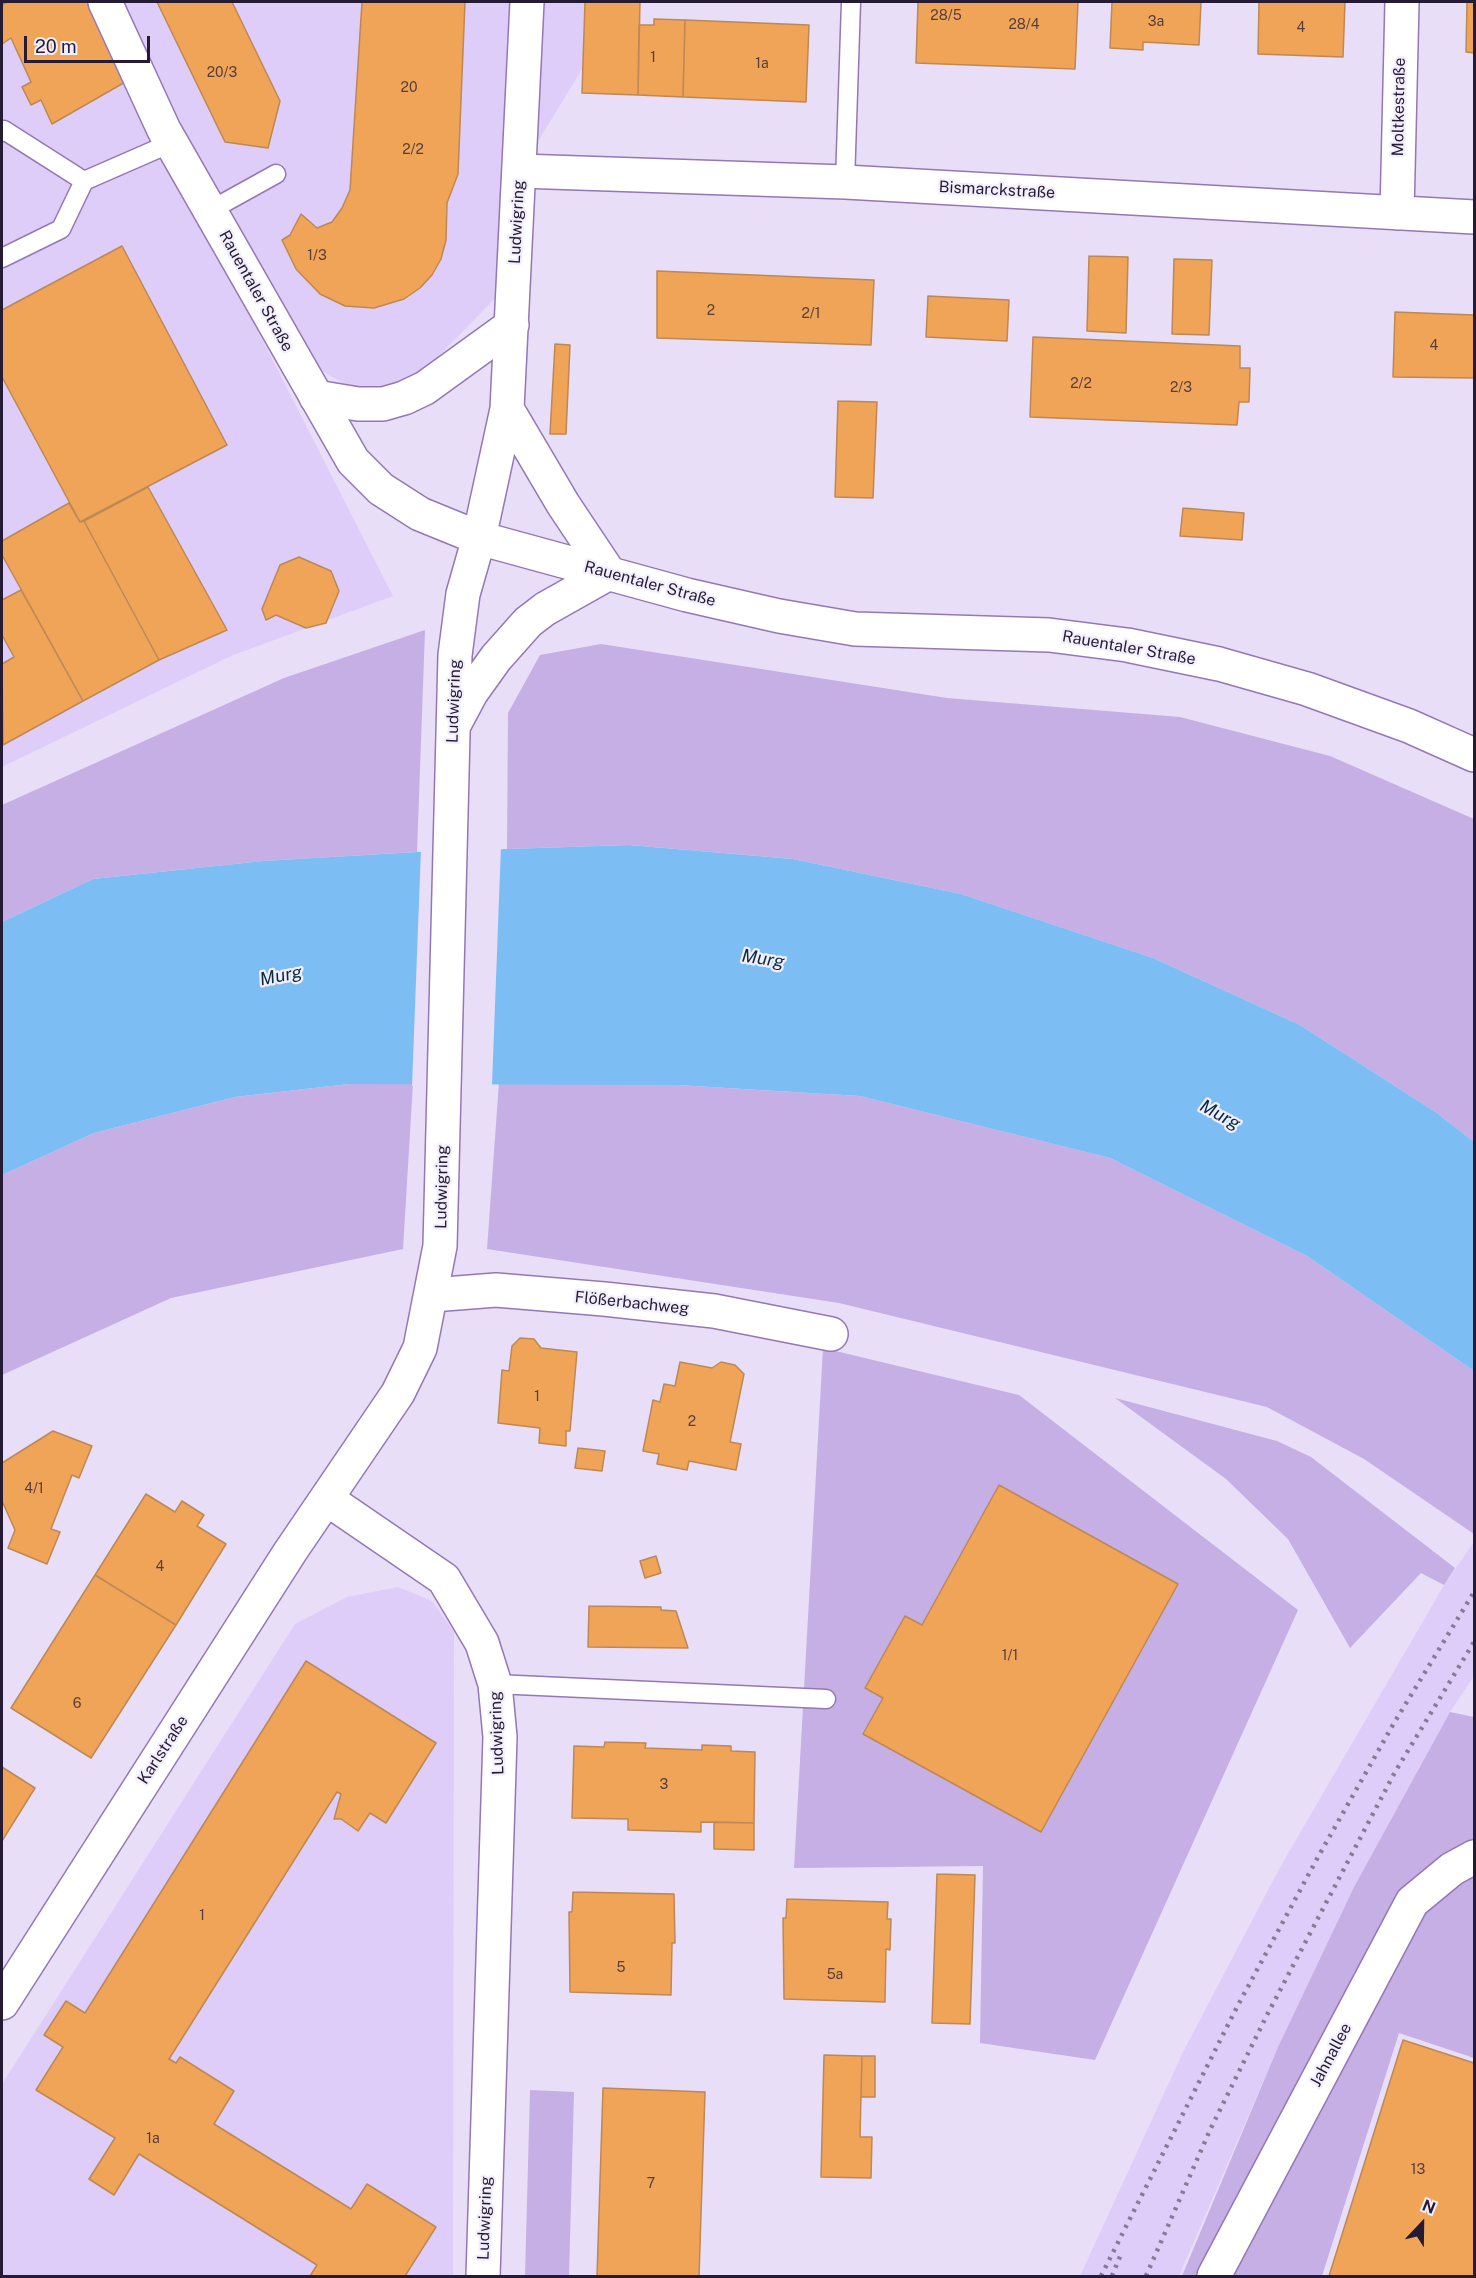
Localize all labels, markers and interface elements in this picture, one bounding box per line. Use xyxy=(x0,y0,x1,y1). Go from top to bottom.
house number: 28/5 xyxy=(930,8,962,24)
house number: 3a xyxy=(1148,14,1164,30)
house number: 28/4 xyxy=(1008,17,1040,33)
house number: 4 xyxy=(1297,20,1305,36)
scale bar xyxy=(27,24,153,62)
text: 20 m xyxy=(35,36,77,57)
house number: 1 xyxy=(650,50,656,66)
house number: 1a xyxy=(755,56,769,72)
street label: Moltkestraße xyxy=(1389,58,1409,156)
house number: 20/3 xyxy=(207,65,237,81)
house number: 20 xyxy=(401,80,417,96)
house number: 2/2 xyxy=(402,142,424,158)
street label: Bismarckstraße xyxy=(938,177,1056,203)
street label: Ludwigring xyxy=(505,180,529,264)
street label: Rauentaler Straße xyxy=(215,227,297,355)
house number: 1/3 xyxy=(307,248,327,264)
house number: 2 xyxy=(707,303,715,319)
house number: 2/1 xyxy=(802,306,820,322)
house number: 4 xyxy=(1430,338,1438,354)
house number: 2/2 xyxy=(1070,376,1092,392)
house number: 2/3 xyxy=(1170,380,1192,396)
street label: Rauentaler Straße xyxy=(582,557,718,611)
street label: Rauentaler Straße xyxy=(1061,627,1197,669)
street label: Ludwigring xyxy=(443,659,465,743)
water label: Murg xyxy=(740,945,786,973)
water label: Murg xyxy=(258,961,304,991)
water label: Murg xyxy=(1196,1095,1244,1135)
street label: Ludwigring xyxy=(432,1145,452,1229)
street label: Flößerbachweg xyxy=(574,1287,690,1319)
house number: 1 xyxy=(534,1389,540,1405)
house number: 2 xyxy=(688,1414,696,1430)
house number: 4/1 xyxy=(24,1481,44,1497)
house number: 4 xyxy=(156,1559,164,1575)
house number: 1/1 xyxy=(1002,1648,1018,1664)
street label: Ludwigring xyxy=(486,1691,508,1775)
house number: 6 xyxy=(73,1696,81,1712)
street label: Karlstraße xyxy=(134,1712,192,1788)
house number: 3 xyxy=(660,1777,668,1793)
house number: 1 xyxy=(199,1908,205,1924)
house number: 5 xyxy=(617,1960,625,1976)
house number: 5a xyxy=(827,1967,843,1983)
street label: Jahnallee xyxy=(1306,2020,1356,2090)
house number: 1a xyxy=(146,2131,160,2147)
house number: 13 xyxy=(1411,2162,1425,2178)
street label: Ludwigring xyxy=(474,2176,496,2260)
house number: 7 xyxy=(647,2176,655,2192)
north arrow xyxy=(1392,2194,1452,2254)
text: N xyxy=(1420,2196,1438,2218)

